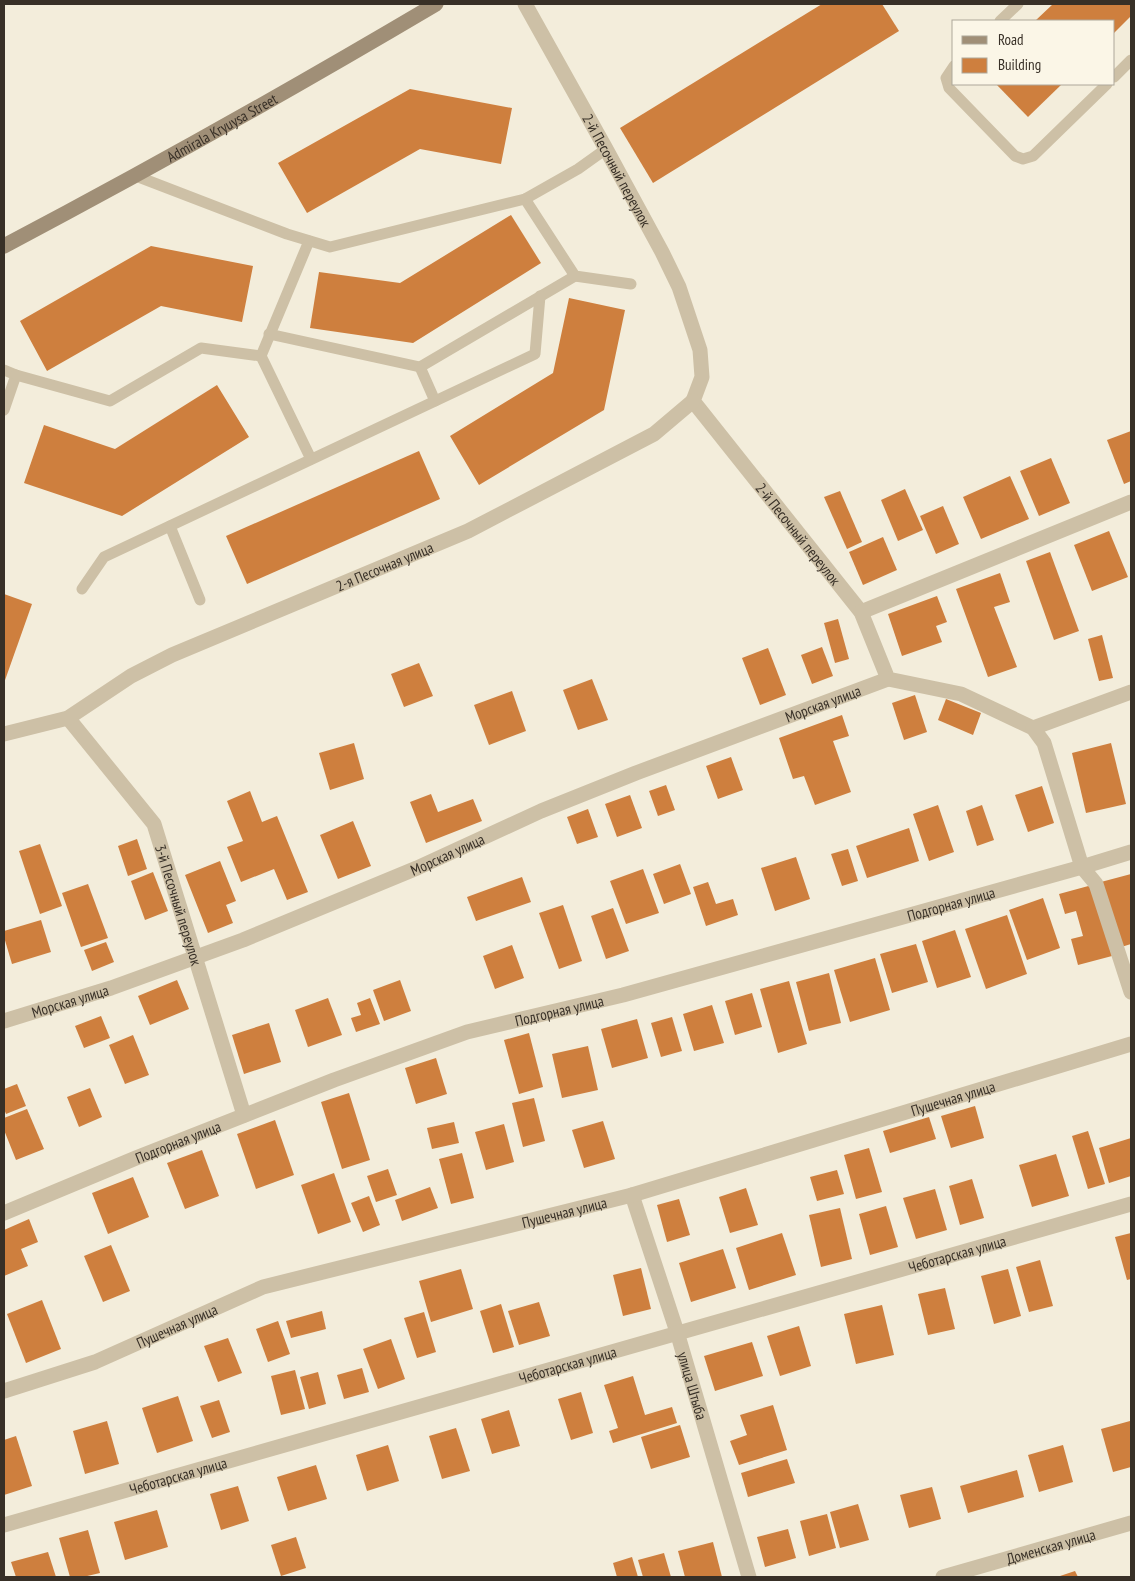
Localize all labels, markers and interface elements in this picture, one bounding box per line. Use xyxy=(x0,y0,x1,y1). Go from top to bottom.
legend xyxy=(952,20,1115,85)
text: Road xyxy=(998,30,1024,49)
text: Building xyxy=(998,55,1041,74)
street label: Admirala Kryuysa Street xyxy=(163,89,280,166)
street label: 2-й Песочный переулок xyxy=(579,110,656,230)
street label: 2-й Песочный переулок xyxy=(752,479,845,589)
street label: 2-я Песочная улица xyxy=(333,537,436,595)
street label: Морская улица xyxy=(782,680,863,726)
street label: Морская улица xyxy=(407,829,487,879)
street label: 3-й Песочный переулок xyxy=(151,842,207,968)
street label: Подгорная улица xyxy=(905,882,997,925)
street label: Морская улица xyxy=(29,980,111,1021)
street label: Подгорная улица xyxy=(513,990,605,1030)
street label: Пушечная улица xyxy=(909,1076,997,1120)
street label: Подгорная улица xyxy=(132,1116,223,1167)
street label: Пушечная улица xyxy=(520,1192,609,1232)
street label: Чеботарская улица xyxy=(906,1231,1008,1276)
street label: Пушечная улица xyxy=(133,1299,220,1352)
street label: Чеботарская улица xyxy=(517,1342,619,1387)
street label: улица Штыба xyxy=(674,1349,712,1422)
street label: Чеботарская улица xyxy=(127,1453,229,1498)
street label: Доменская улица xyxy=(1004,1524,1097,1568)

